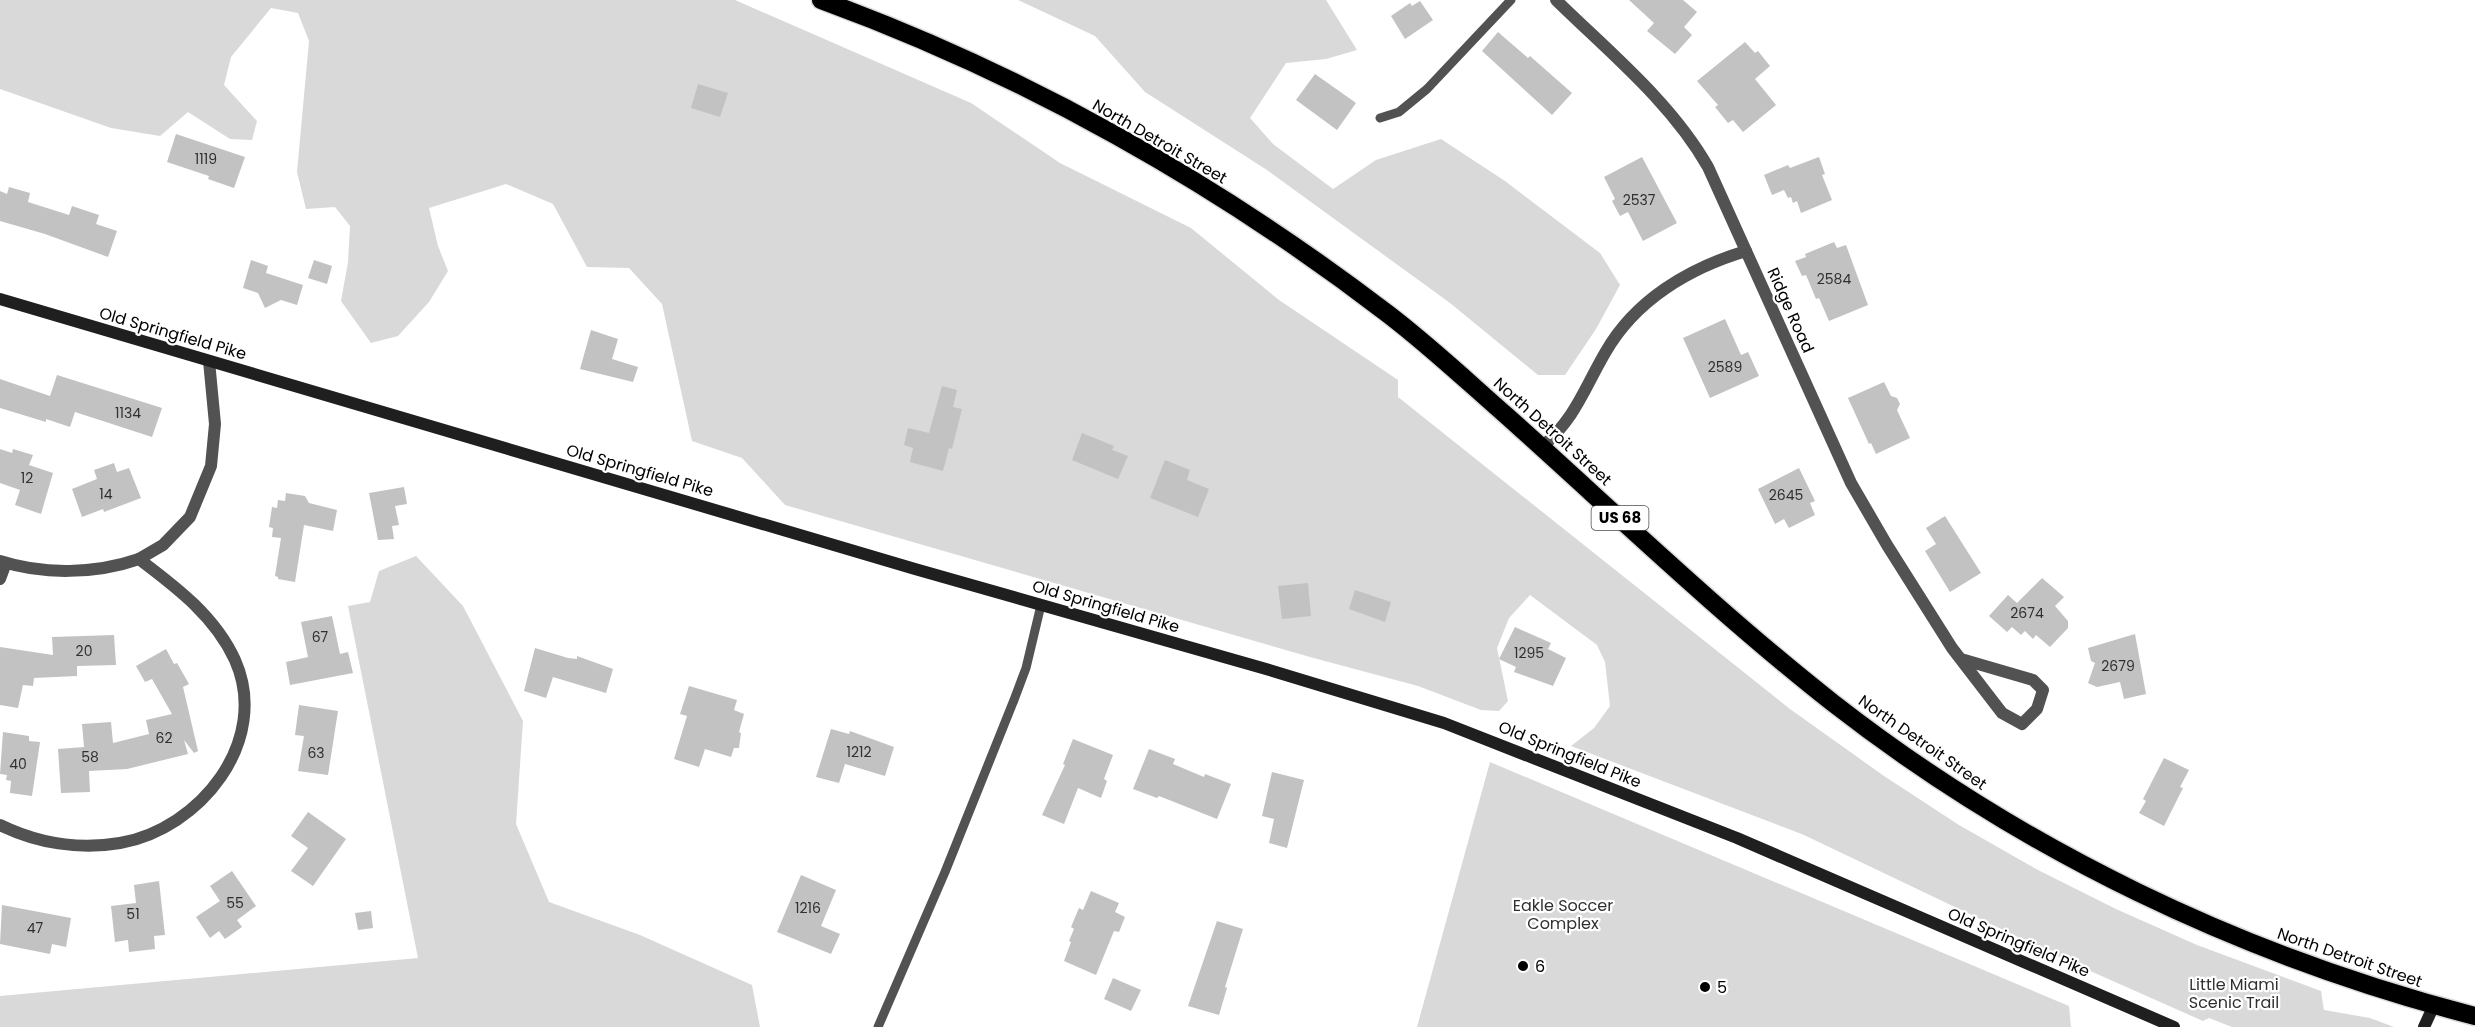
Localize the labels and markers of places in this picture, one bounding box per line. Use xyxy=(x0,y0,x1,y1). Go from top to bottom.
place label: 6 xyxy=(1535,955,1545,978)
marker: 6 xyxy=(1516,959,1530,973)
place label: 5 xyxy=(1717,976,1727,999)
marker: 5 xyxy=(1698,980,1712,994)

